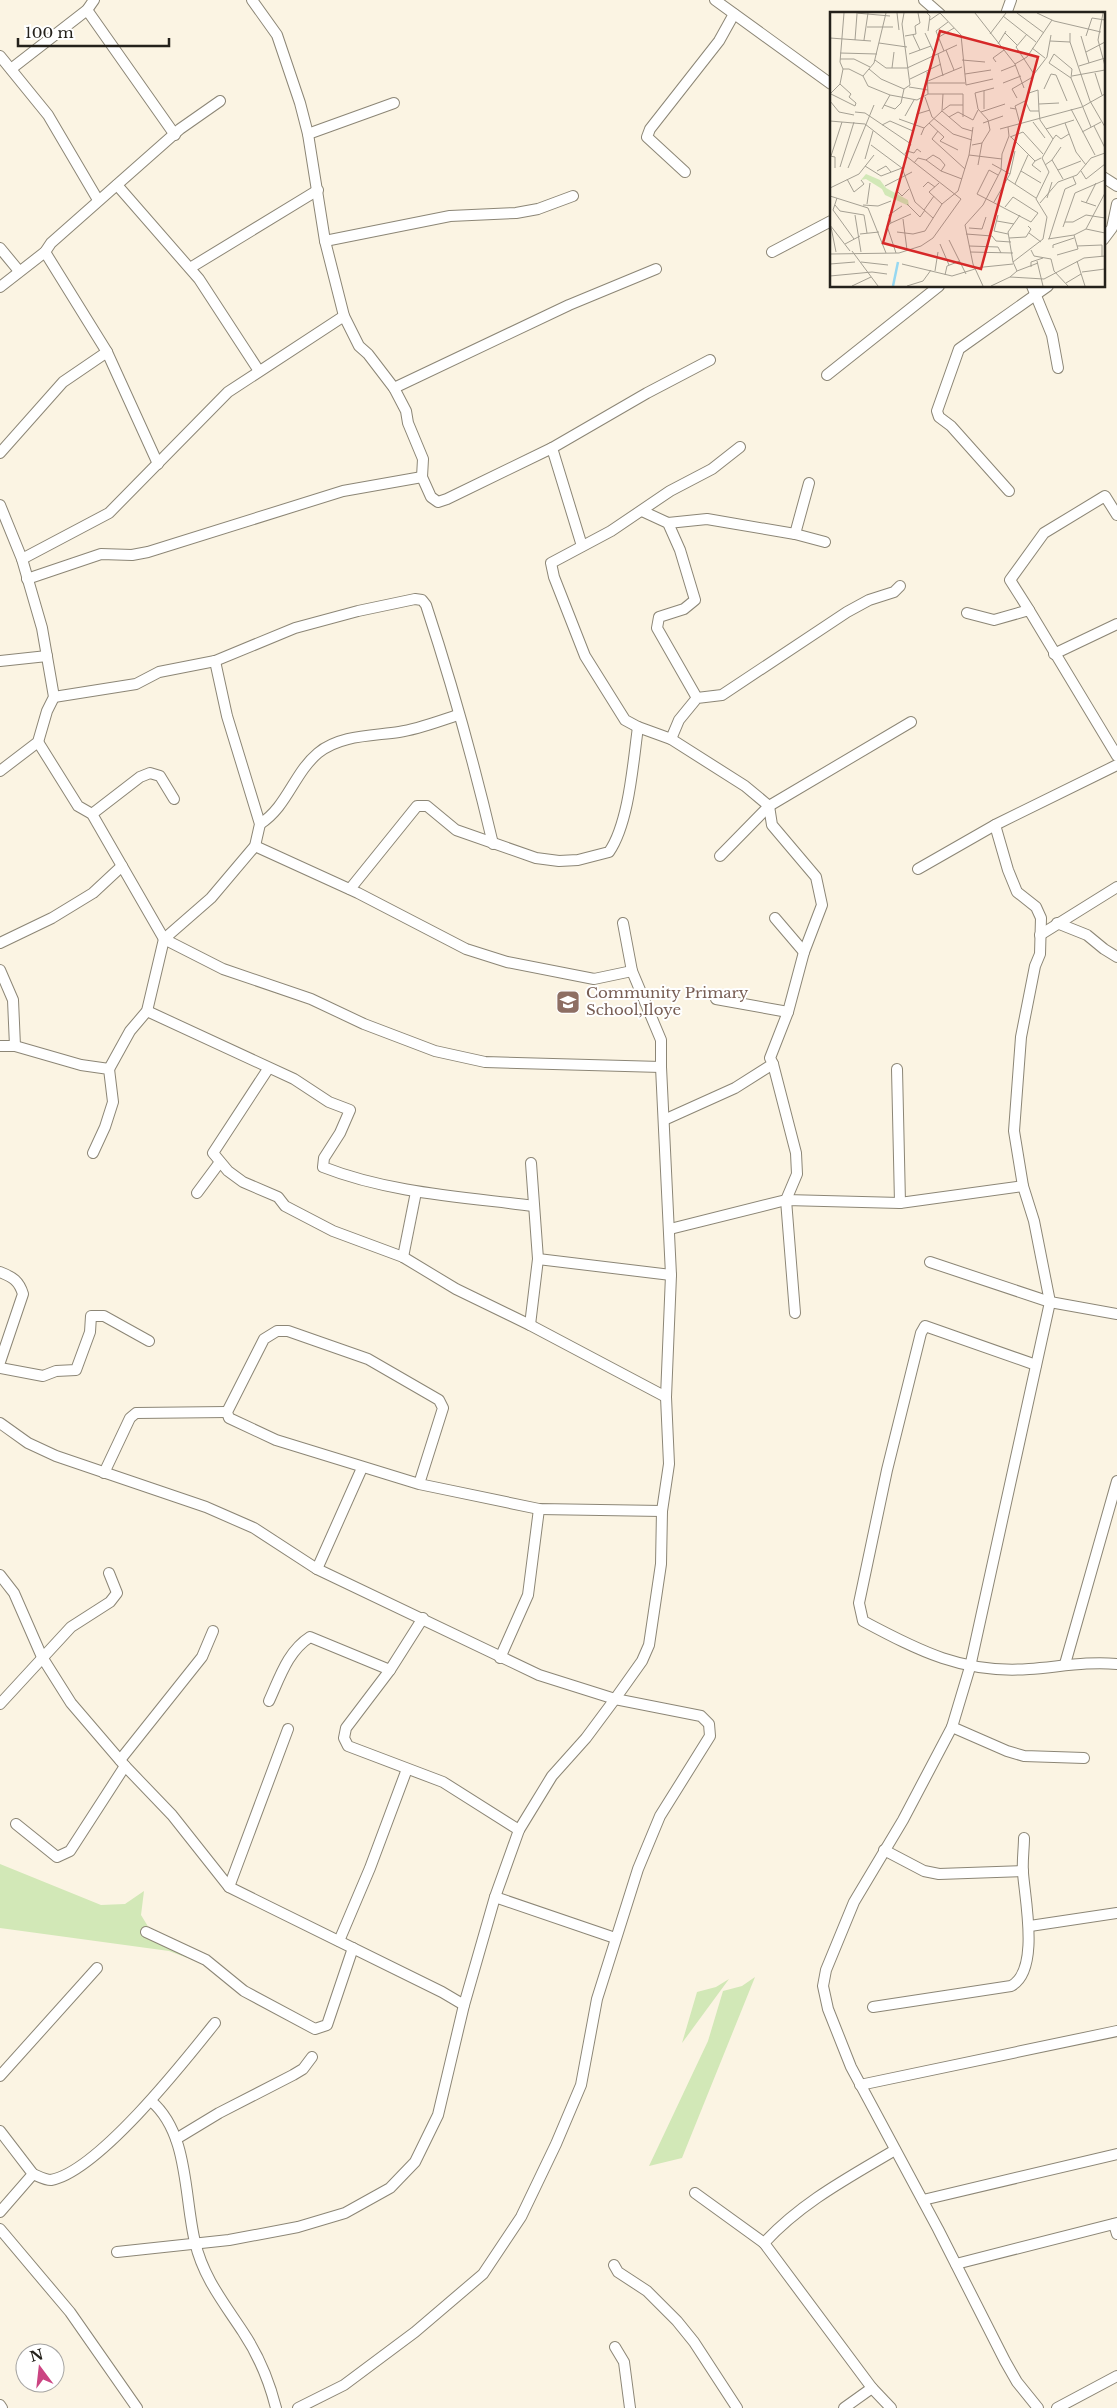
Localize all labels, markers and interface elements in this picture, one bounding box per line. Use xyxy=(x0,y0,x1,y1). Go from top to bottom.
inset map xyxy=(830,12,1104,288)
scale bar xyxy=(18,15,169,47)
text: 100 m xyxy=(25,23,74,42)
place label: Community Primary School,Iloye xyxy=(586,983,749,1019)
school or university icon: Community Primary School,Iloye xyxy=(555,989,581,1015)
north arrow xyxy=(15,2343,65,2393)
text: N xyxy=(28,2345,45,2366)

